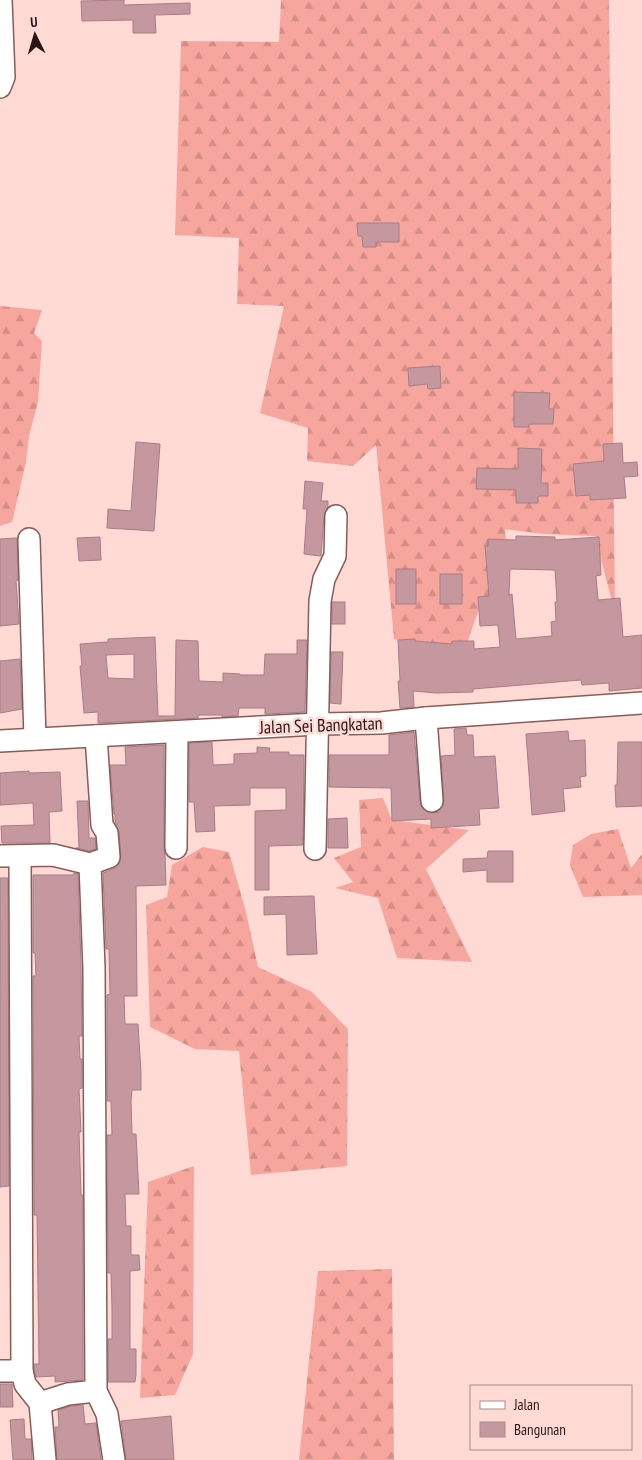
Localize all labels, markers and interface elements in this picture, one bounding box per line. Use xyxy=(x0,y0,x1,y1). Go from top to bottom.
north arrow xyxy=(10,10,60,60)
text: U xyxy=(29,13,38,31)
street label: Jalan Sei Bangkatan xyxy=(258,711,383,739)
legend xyxy=(470,1385,632,1450)
text: Jalan xyxy=(513,1395,540,1414)
text: Bangunan xyxy=(514,1420,566,1439)

